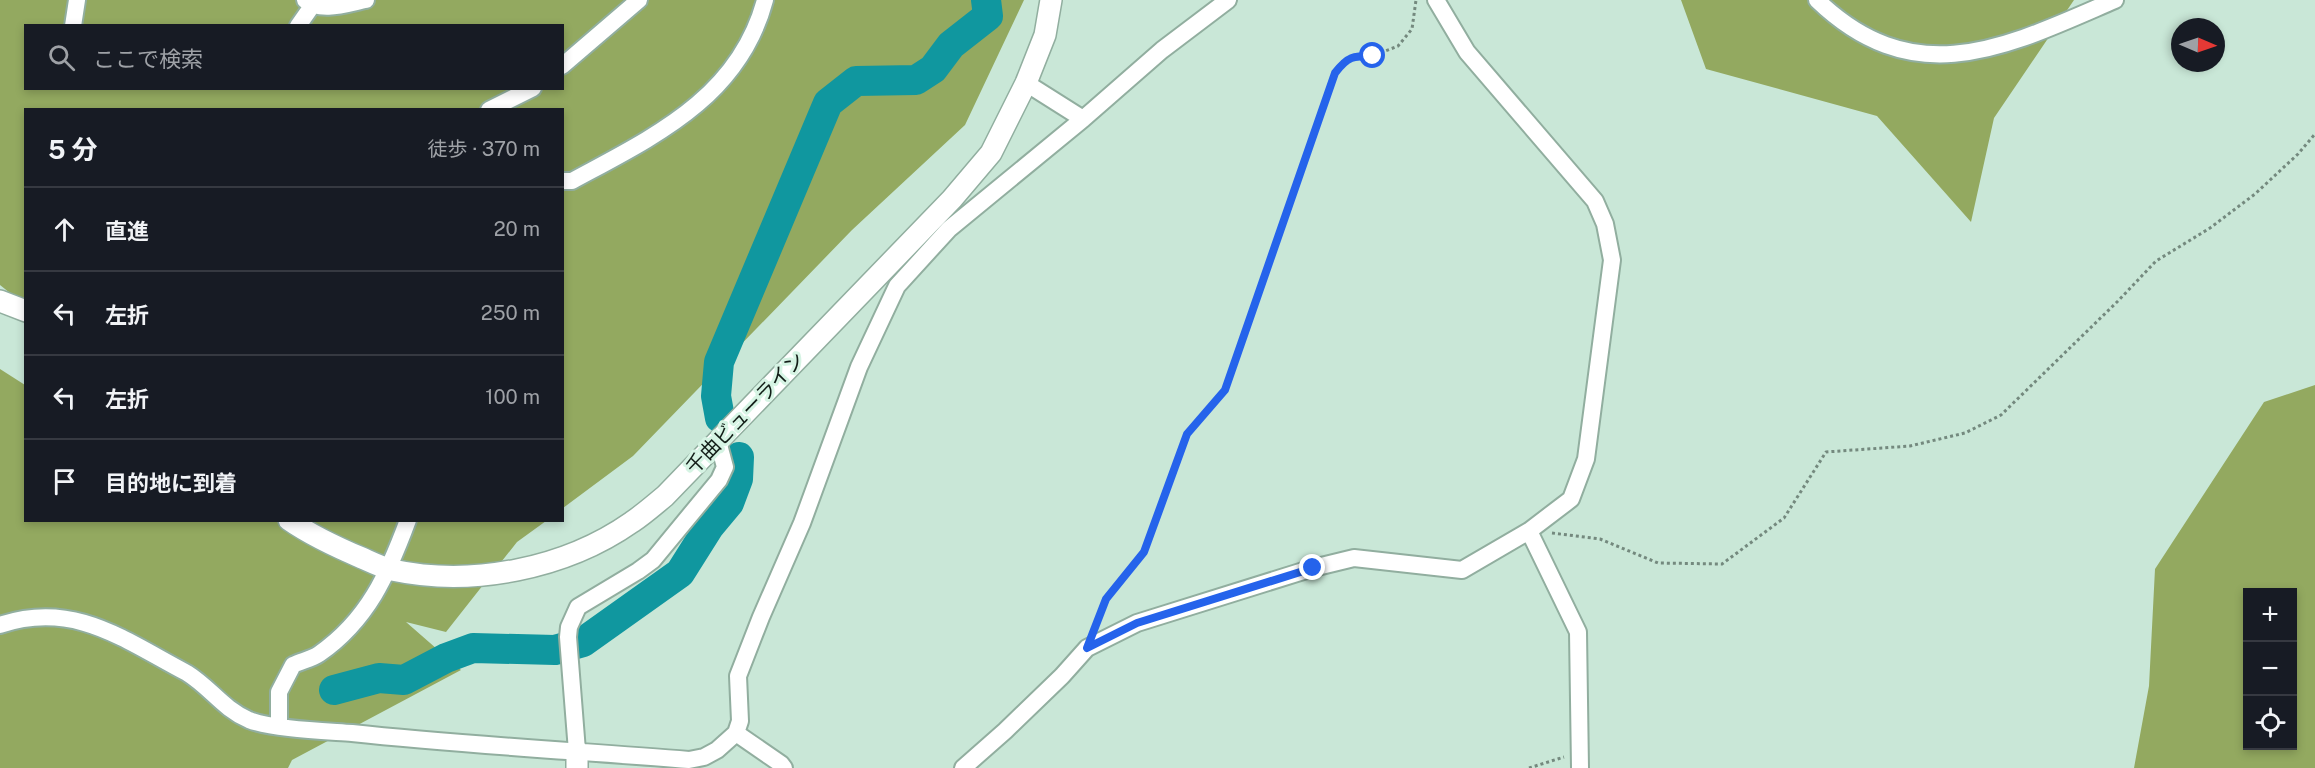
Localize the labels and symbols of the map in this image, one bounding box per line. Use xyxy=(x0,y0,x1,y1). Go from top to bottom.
north arrow xyxy=(2171,18,2225,72)
route start xyxy=(1359,42,1385,68)
street label: 千曲ビューライン xyxy=(681,347,809,479)
route end xyxy=(1299,554,1325,580)

